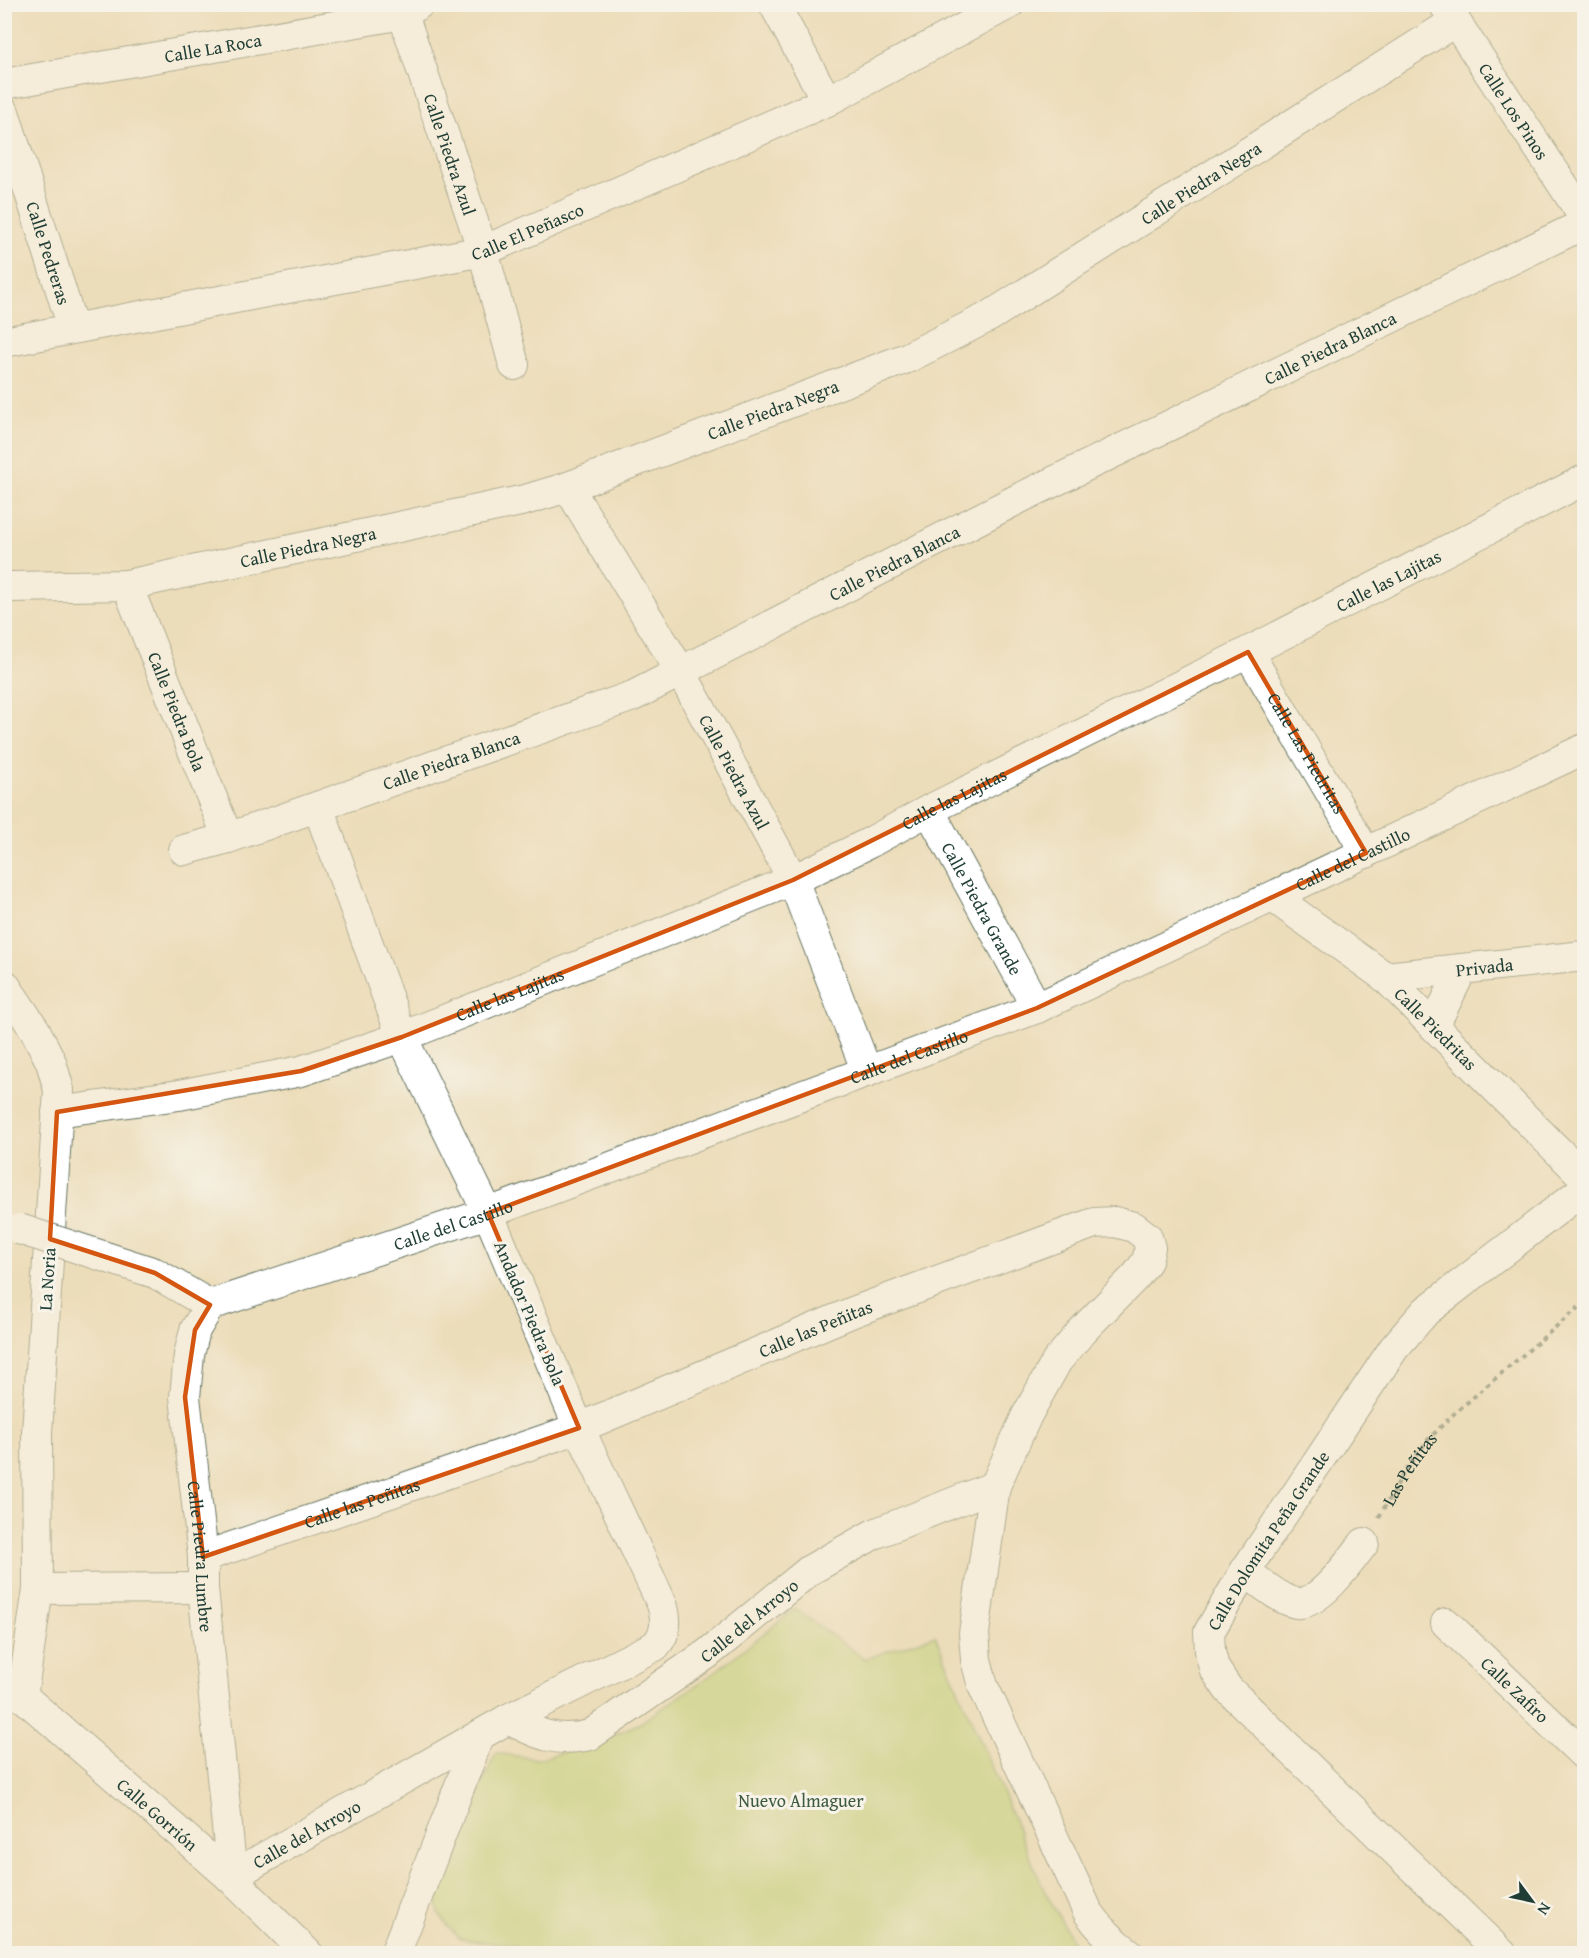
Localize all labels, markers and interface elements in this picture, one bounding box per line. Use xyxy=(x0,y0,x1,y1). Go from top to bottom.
street label: Calle La Roca xyxy=(162,26,264,69)
street label: Calle Los Pinos xyxy=(1472,57,1556,165)
street label: Calle Piedra Azul xyxy=(417,90,483,219)
street label: Calle Piedra Negra xyxy=(1135,134,1267,231)
street label: Calle El Peñasco xyxy=(469,195,588,266)
street label: Calle Pedreras xyxy=(20,198,78,308)
street label: Calle Piedra Blanca xyxy=(1259,304,1401,391)
street label: Calle Piedra Negra xyxy=(703,372,843,446)
street label: Calle Piedra Blanca xyxy=(824,517,965,607)
street label: Calle Piedra Negra xyxy=(237,519,379,574)
street label: Calle las Lajitas xyxy=(1331,542,1446,618)
street label: Calle Piedra Bola xyxy=(141,648,214,775)
street label: Calle Las Piedritas xyxy=(1261,687,1353,819)
street label: Calle Piedra Azul xyxy=(693,709,777,834)
street label: Calle Piedra Blanca xyxy=(379,723,524,796)
street label: Calle las Lajitas xyxy=(896,760,1011,836)
street label: Calle del Castillo xyxy=(1291,820,1414,897)
street label: Calle Piedra Grande xyxy=(935,837,1030,980)
street label: Privada xyxy=(1454,950,1515,983)
street label: Calle las Lajitas xyxy=(451,960,568,1028)
street label: Calle Piedritas xyxy=(1388,980,1484,1076)
street label: Calle del Castillo xyxy=(846,1022,972,1090)
street label: Calle del Castillo xyxy=(390,1192,516,1257)
street label: Andador Piedra Bola xyxy=(487,1236,573,1390)
street label: La Noria xyxy=(31,1246,63,1311)
street label: Calle las Peñitas xyxy=(754,1293,876,1364)
street label: Las Peñitas xyxy=(1375,1425,1443,1510)
street label: Calle Dolomita Peña Grande xyxy=(1200,1445,1336,1635)
street label: Calle las Peñitas xyxy=(300,1470,423,1535)
street label: Calle Piedra Lumbre xyxy=(181,1479,221,1633)
street label: Calle del Arroyo xyxy=(694,1571,804,1669)
street label: Calle Zafiro xyxy=(1475,1650,1556,1729)
street label: Calle Gorrión xyxy=(111,1771,204,1857)
park label: Nuevo Almaguer xyxy=(738,1787,864,1814)
street label: Calle del Arroyo xyxy=(247,1792,366,1875)
north arrow xyxy=(1502,1871,1562,1931)
text: N xyxy=(1531,1898,1558,1920)

